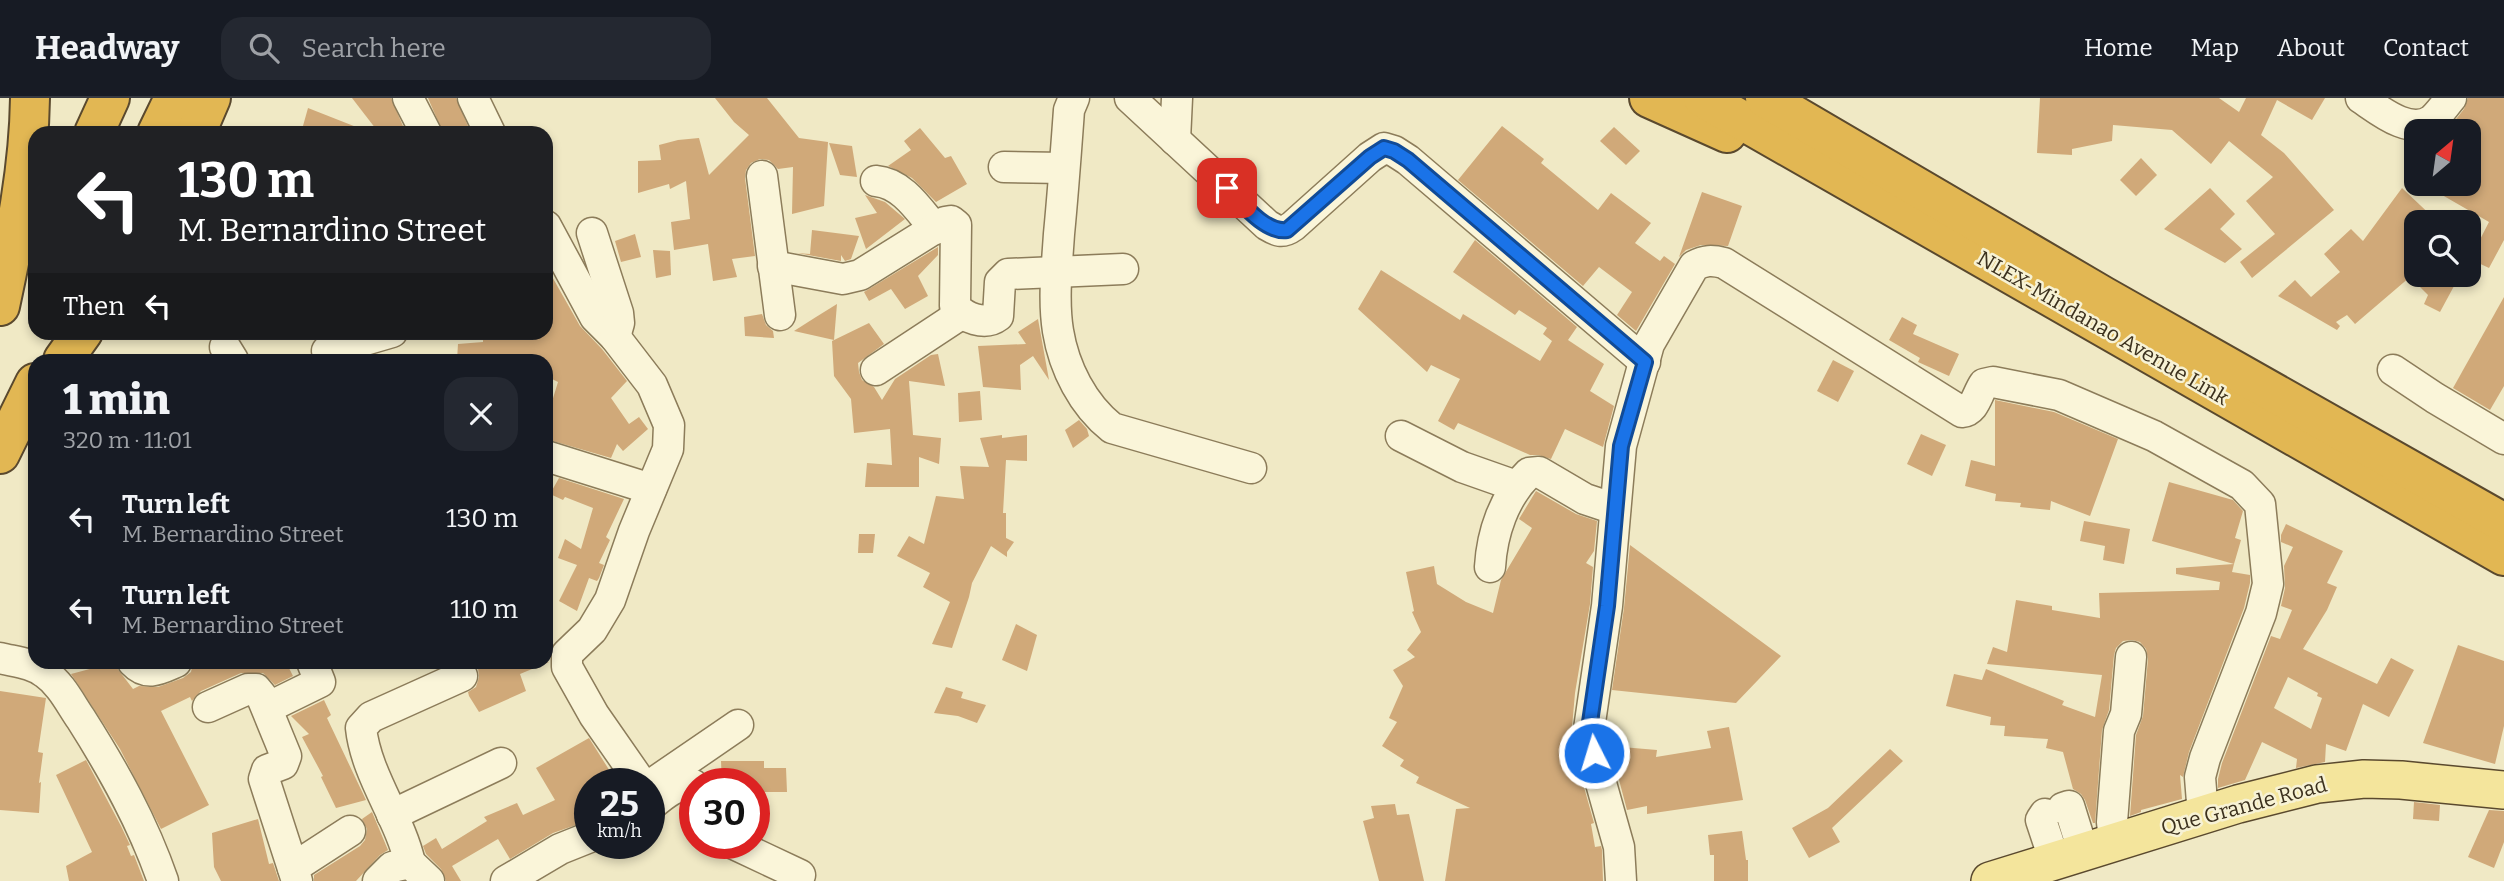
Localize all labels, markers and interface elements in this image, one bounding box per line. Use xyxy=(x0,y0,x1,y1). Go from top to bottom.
search box xyxy=(221,17,711,80)
text: Headway xyxy=(35,28,179,68)
icon: search xyxy=(245,29,283,67)
text: Search here xyxy=(301,33,446,64)
text: Home xyxy=(2084,34,2153,62)
text: Map xyxy=(2191,34,2239,62)
text: About xyxy=(2277,34,2345,62)
text: Contact xyxy=(2383,34,2469,62)
north arrow xyxy=(2404,119,2482,196)
map controls xyxy=(2404,119,2481,287)
text: 130 m xyxy=(178,151,314,210)
icon: left xyxy=(63,154,154,245)
pin xyxy=(1197,158,1257,218)
icon: arrive xyxy=(1208,169,1246,207)
button: search xyxy=(2404,210,2481,287)
text: M. Bernardino Street xyxy=(178,211,486,249)
street label: NLEX-Mindanao Avenue Link xyxy=(1973,245,2234,411)
icon: left xyxy=(139,287,177,325)
text: Then xyxy=(63,291,125,322)
text: 1 min xyxy=(63,375,170,425)
button: close xyxy=(444,377,518,451)
text: 320 m · 11:01 xyxy=(63,426,192,454)
text: Turn left xyxy=(122,489,230,520)
icon: left xyxy=(63,500,101,538)
text: 130 m xyxy=(446,503,518,534)
text: M. Bernardino Street xyxy=(122,520,344,548)
text: Turn left xyxy=(122,580,230,611)
icon: left xyxy=(63,591,101,629)
text: 110 m xyxy=(450,594,518,625)
text: M. Bernardino Street xyxy=(122,611,344,639)
position arrow xyxy=(1557,716,1631,790)
speed limit sign: 30 xyxy=(679,768,770,859)
street label: Que Grande Road xyxy=(2158,771,2330,841)
text: 25 xyxy=(600,783,639,825)
text: km/h xyxy=(597,820,642,842)

